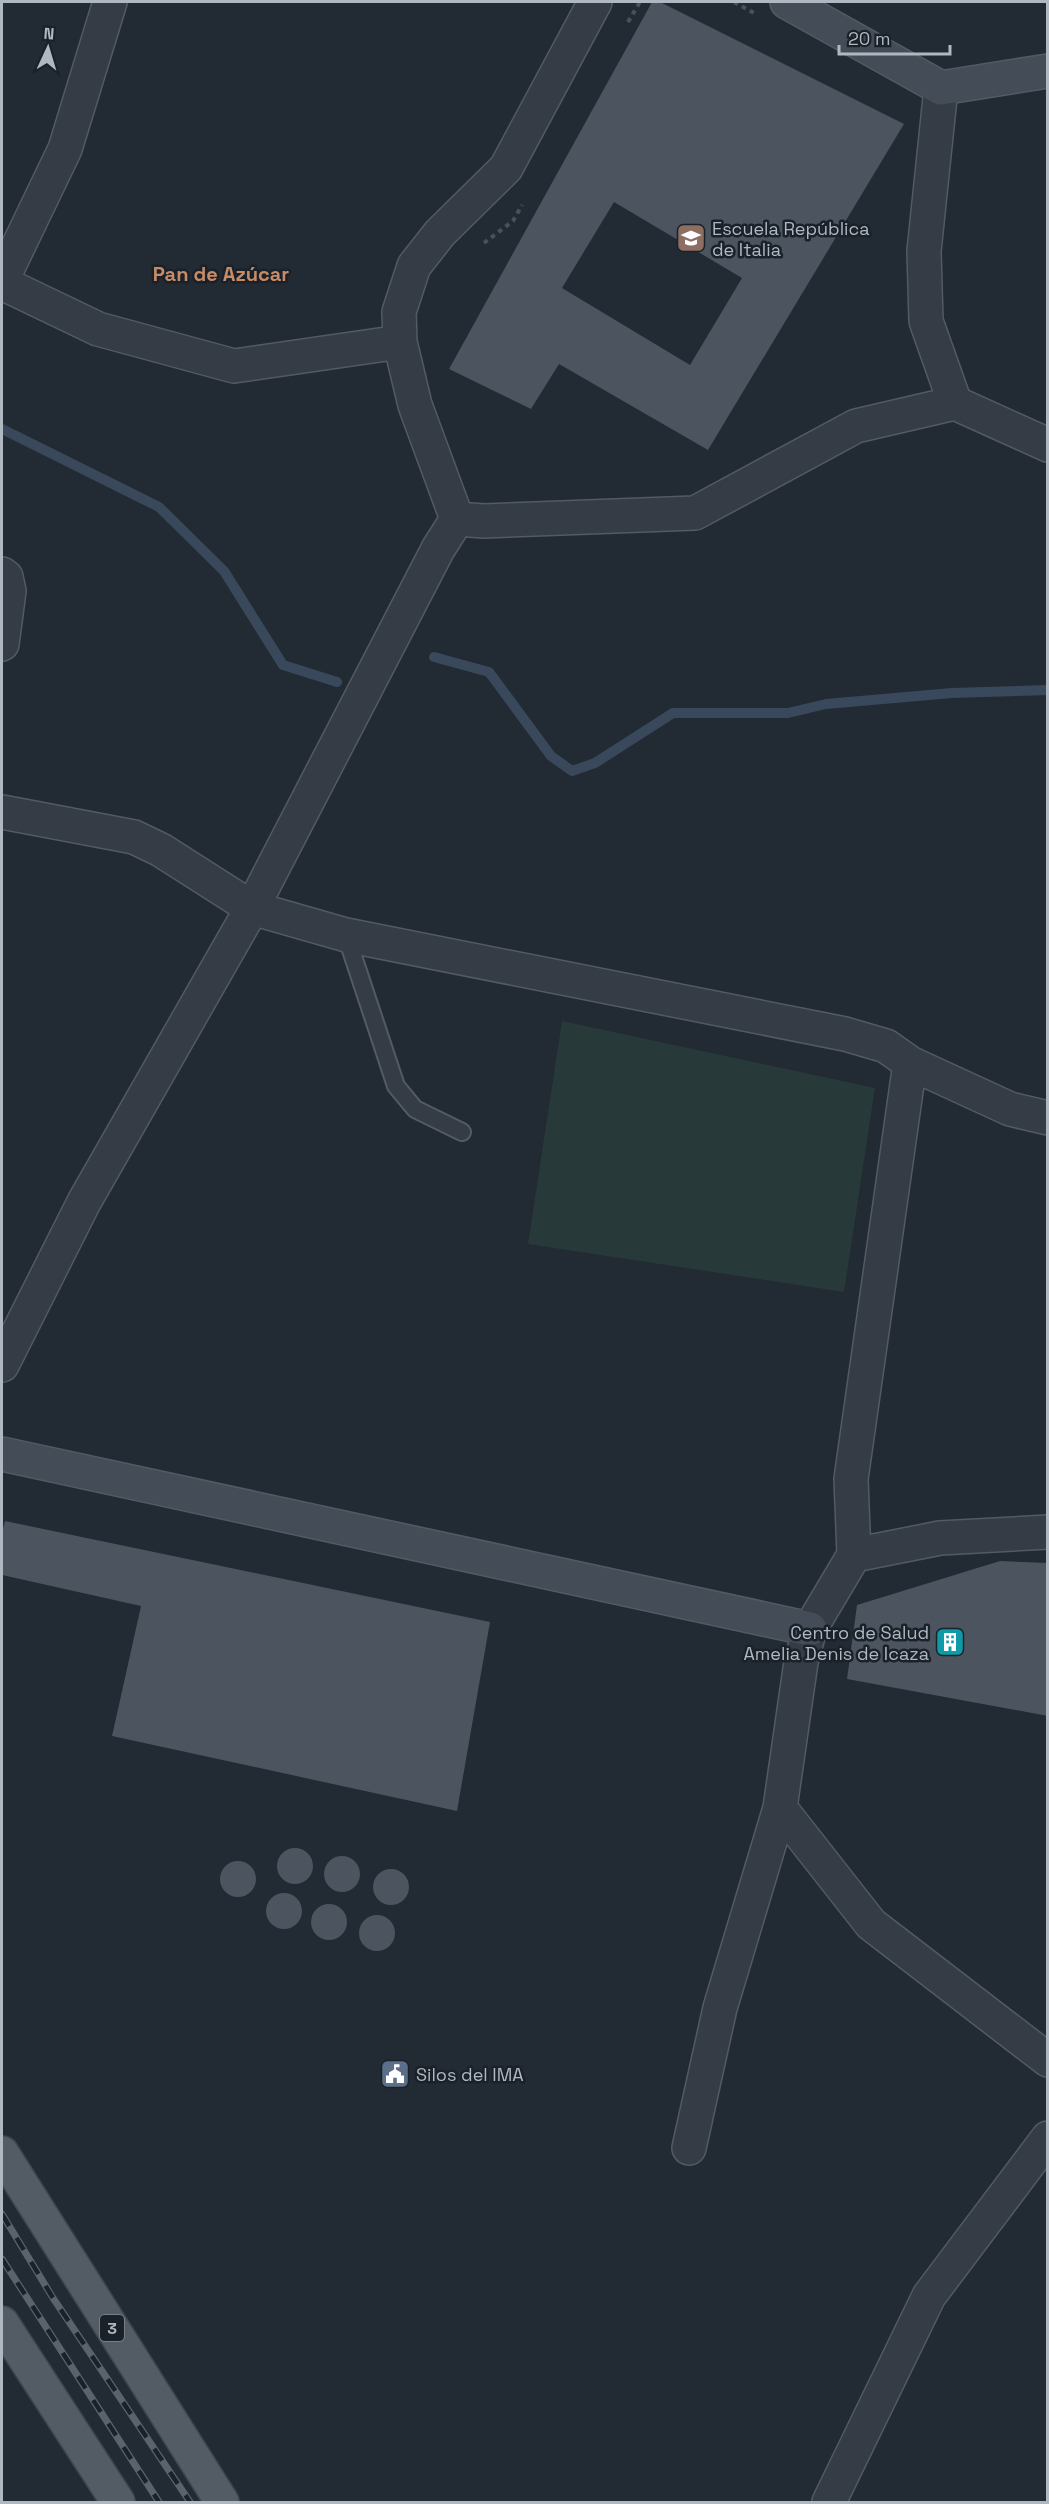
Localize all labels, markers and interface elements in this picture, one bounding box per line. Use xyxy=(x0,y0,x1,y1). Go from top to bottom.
north arrow xyxy=(18,18,78,78)
scale bar xyxy=(839,18,950,56)
text: N xyxy=(43,23,55,44)
text: 20 m xyxy=(848,27,891,50)
place label: Escuela República de Italia xyxy=(712,217,870,261)
school or university icon: Escuela República de Italia xyxy=(675,222,707,254)
district label: Pan de Azúcar xyxy=(153,261,289,287)
place label: Centro de Salud Amelia Denis de Icaza xyxy=(744,1621,929,1665)
building icon: Centro de Salud Amelia Denis de Icaza xyxy=(934,1626,966,1658)
public building icon: Silos del IMA xyxy=(379,2058,411,2090)
place label: Silos del IMA xyxy=(416,2063,524,2086)
road number: 3 xyxy=(100,2315,124,2341)

